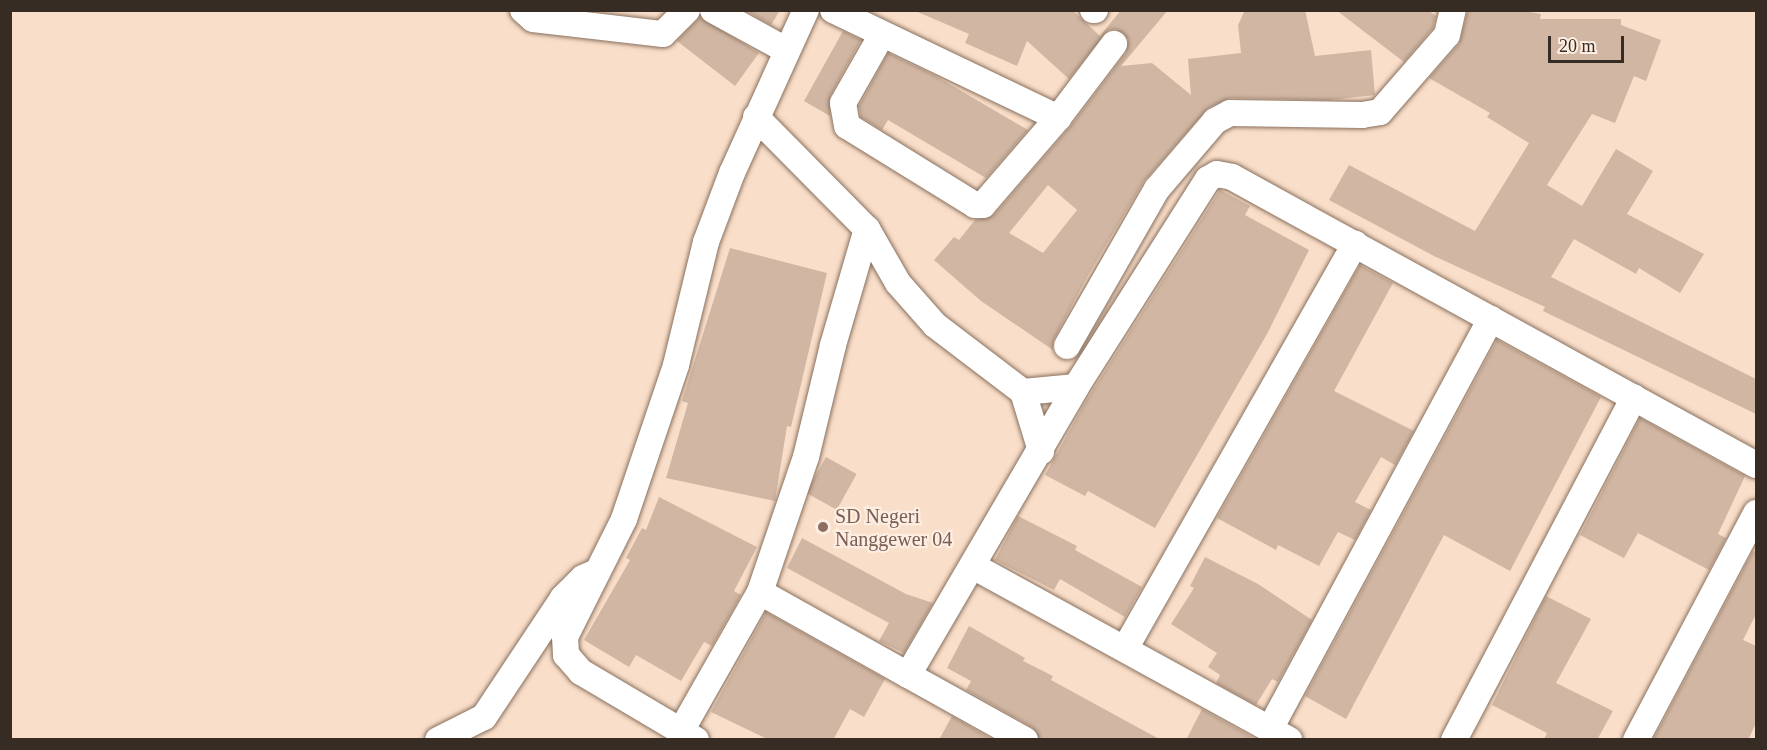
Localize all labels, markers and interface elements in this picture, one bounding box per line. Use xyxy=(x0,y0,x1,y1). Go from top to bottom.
scale bar xyxy=(1551,24,1628,62)
text: 20 m xyxy=(1559,36,1596,56)
place label: SD Negeri Nanggewer 04 xyxy=(835,504,952,551)
marker: SD Negeri Nanggewer 04 xyxy=(816,520,830,534)

